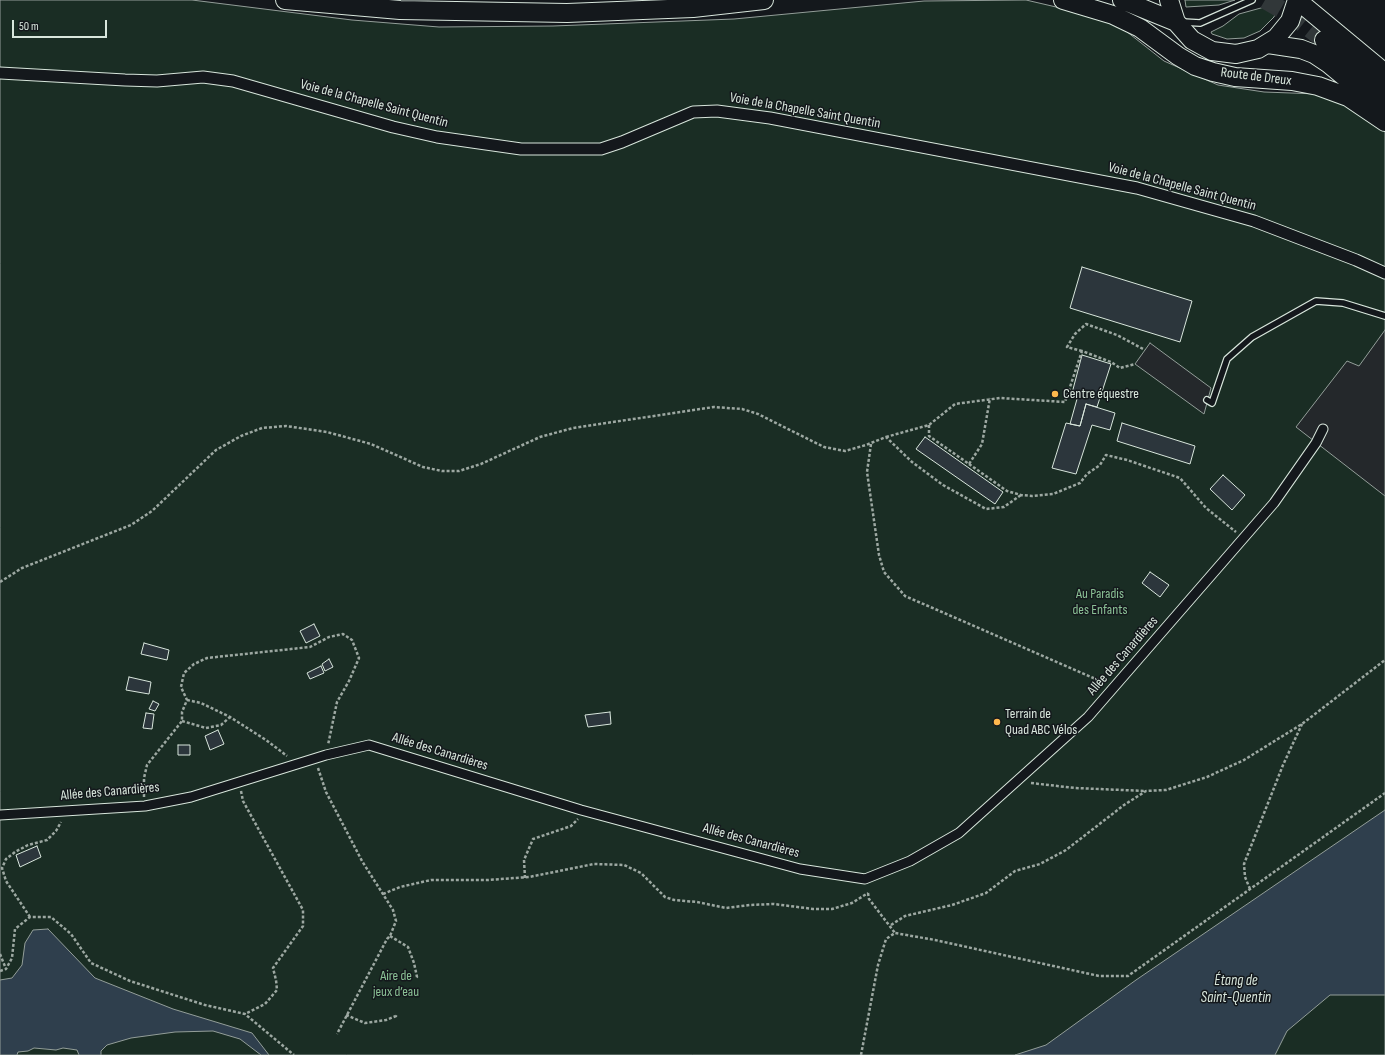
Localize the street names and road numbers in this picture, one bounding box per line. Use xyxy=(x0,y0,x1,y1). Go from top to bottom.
street label: Route de Dreux xyxy=(1220,64,1292,90)
street label: Voie de la Chapelle Saint Quentin xyxy=(298,76,450,132)
street label: Voie de la Chapelle Saint Quentin xyxy=(728,89,882,133)
street label: Voie de la Chapelle Saint Quentin xyxy=(1106,159,1258,215)
street label: Allée des Canardières xyxy=(1084,613,1162,699)
street label: Allée des Canardières xyxy=(390,729,490,775)
street label: Allée des Canardières xyxy=(60,779,160,805)
street label: Allée des Canardières xyxy=(701,820,801,862)

